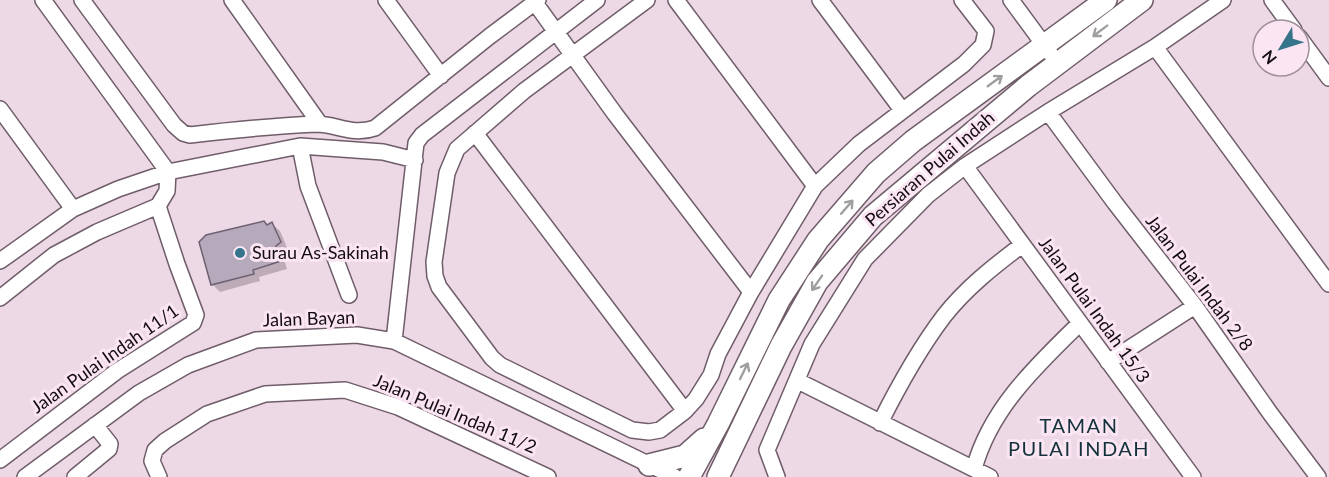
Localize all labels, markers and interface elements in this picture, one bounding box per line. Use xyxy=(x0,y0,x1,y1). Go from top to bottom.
north arrow xyxy=(1251,18,1311,78)
one-way arrow xyxy=(1092,25,1108,38)
text: N xyxy=(1258,47,1280,68)
one-way arrow xyxy=(987,75,1003,88)
street label: Persiaran Pulai Indah xyxy=(860,106,999,230)
one-way arrow xyxy=(840,200,854,215)
street label: Jalan Pulai Indah 2/8 xyxy=(1141,210,1258,355)
street label: Jalan Pulai Indah 15/3 xyxy=(1034,232,1155,387)
place label: Surau As-Sakinah xyxy=(252,241,389,263)
marker: Surau As-Sakinah xyxy=(233,246,247,260)
one-way arrow xyxy=(811,274,823,291)
street label: Jalan Pulai Indah 11/1 xyxy=(26,299,182,417)
street label: Jalan Bayan xyxy=(262,305,356,331)
one-way arrow xyxy=(739,363,750,381)
street label: Jalan Pulai Indah 11/2 xyxy=(371,369,540,457)
district label: TAMAN PULAI INDAH xyxy=(1008,413,1150,460)

